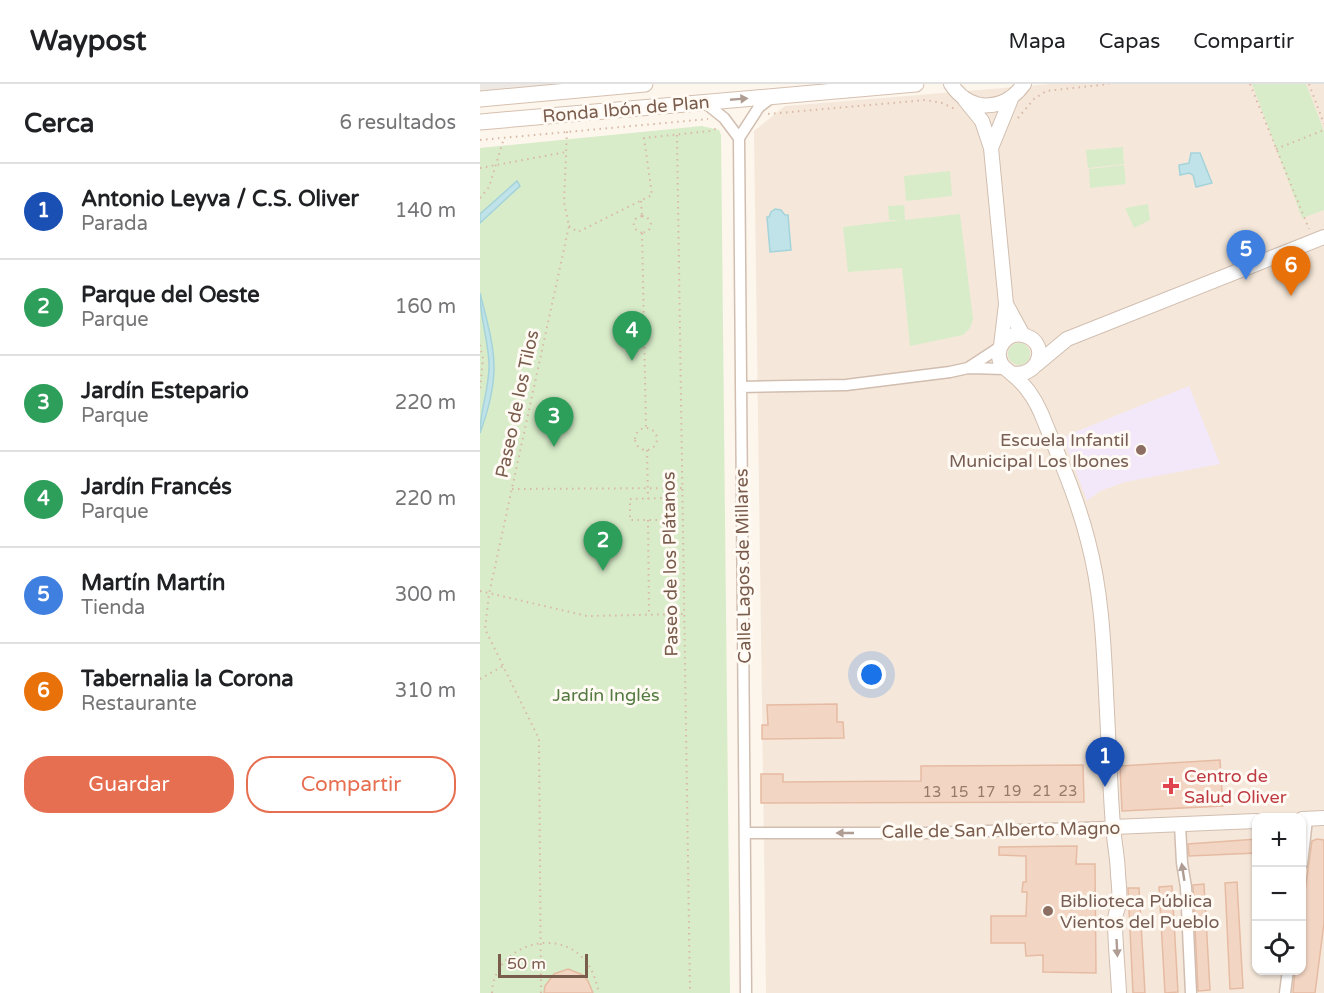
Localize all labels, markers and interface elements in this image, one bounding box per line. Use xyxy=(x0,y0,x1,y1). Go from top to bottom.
text: Waypost xyxy=(30,24,146,58)
text: Mapa xyxy=(1009,29,1066,54)
text: Capas xyxy=(1099,29,1160,54)
text: Compartir xyxy=(1193,29,1294,54)
street label: Ronda Ibón de Plan xyxy=(542,91,710,127)
one-way arrow xyxy=(730,94,749,104)
text: Cerca xyxy=(24,108,94,139)
text: 6 resultados xyxy=(340,111,456,135)
text: Antonio Leyva / C.S. Oliver xyxy=(81,186,359,212)
text: 1 xyxy=(37,199,50,223)
text: 140 m xyxy=(395,199,456,223)
text: Parada xyxy=(81,212,148,236)
pin: 5 xyxy=(1226,230,1266,280)
pin: 6 xyxy=(1272,246,1310,296)
text: Parque del Oeste xyxy=(81,282,260,308)
text: 2 xyxy=(37,295,50,319)
text: 160 m xyxy=(395,295,456,319)
text: Parque xyxy=(81,308,149,332)
pin: 4 xyxy=(612,312,652,361)
street label: Paseo de los Tilos xyxy=(491,328,543,480)
text: Jardín Estepario xyxy=(81,378,249,404)
text: 3 xyxy=(37,391,50,415)
text: 220 m xyxy=(395,391,456,415)
pin: 3 xyxy=(534,398,574,447)
text: Parque xyxy=(81,404,149,428)
place label: Escuela Infantil Municipal Los Ibones xyxy=(949,429,1129,472)
marker: Escuela Infantil Municipal Los Ibones xyxy=(1134,443,1148,457)
street label: Calle Lagos de Millares xyxy=(730,468,756,664)
street label: Paseo de los Plátanos xyxy=(657,471,683,657)
text: Jardín Francés xyxy=(81,474,232,500)
text: 4 xyxy=(37,487,50,511)
text: 220 m xyxy=(395,487,456,511)
text: Parque xyxy=(81,500,149,524)
pin: 2 xyxy=(584,522,622,571)
text: Martín Martín xyxy=(81,570,225,596)
text: 5 xyxy=(37,583,50,607)
text: 300 m xyxy=(395,583,456,607)
text: Tienda xyxy=(81,596,145,620)
your location xyxy=(857,660,886,689)
text: Tabernalia la Corona xyxy=(81,666,294,692)
text: 6 xyxy=(37,679,50,703)
text: 310 m xyxy=(395,679,456,703)
park label: Jardín Inglés xyxy=(552,684,660,706)
text: Restaurante xyxy=(81,692,197,716)
pin: 1 xyxy=(1086,738,1124,787)
button: Guardar xyxy=(24,756,234,813)
button: Compartir xyxy=(246,756,456,813)
place label: Centro de Salud Oliver xyxy=(1184,765,1287,808)
marker: Centro de Salud Oliver xyxy=(1162,777,1180,795)
house number: 19 xyxy=(1003,782,1021,800)
house number: 21 xyxy=(1033,782,1051,800)
house number: 23 xyxy=(1059,782,1077,800)
house number: 13 xyxy=(923,783,941,801)
house number: 15 xyxy=(950,783,968,801)
house number: 17 xyxy=(977,783,995,801)
map controls xyxy=(1252,813,1306,975)
button: + xyxy=(1252,813,1306,867)
street label: Calle de San Alberto Magno xyxy=(881,817,1121,843)
one-way arrow xyxy=(835,828,854,838)
one-way arrow xyxy=(1179,862,1188,881)
button: − xyxy=(1252,867,1306,921)
place label: Biblioteca Pública Vientos del Pueblo xyxy=(1060,890,1219,933)
marker: Biblioteca Pública Vientos del Pueblo xyxy=(1041,904,1055,918)
button: locate xyxy=(1252,921,1306,975)
one-way arrow xyxy=(1112,939,1121,958)
scale bar xyxy=(498,951,588,978)
text: 50 m xyxy=(507,954,546,974)

